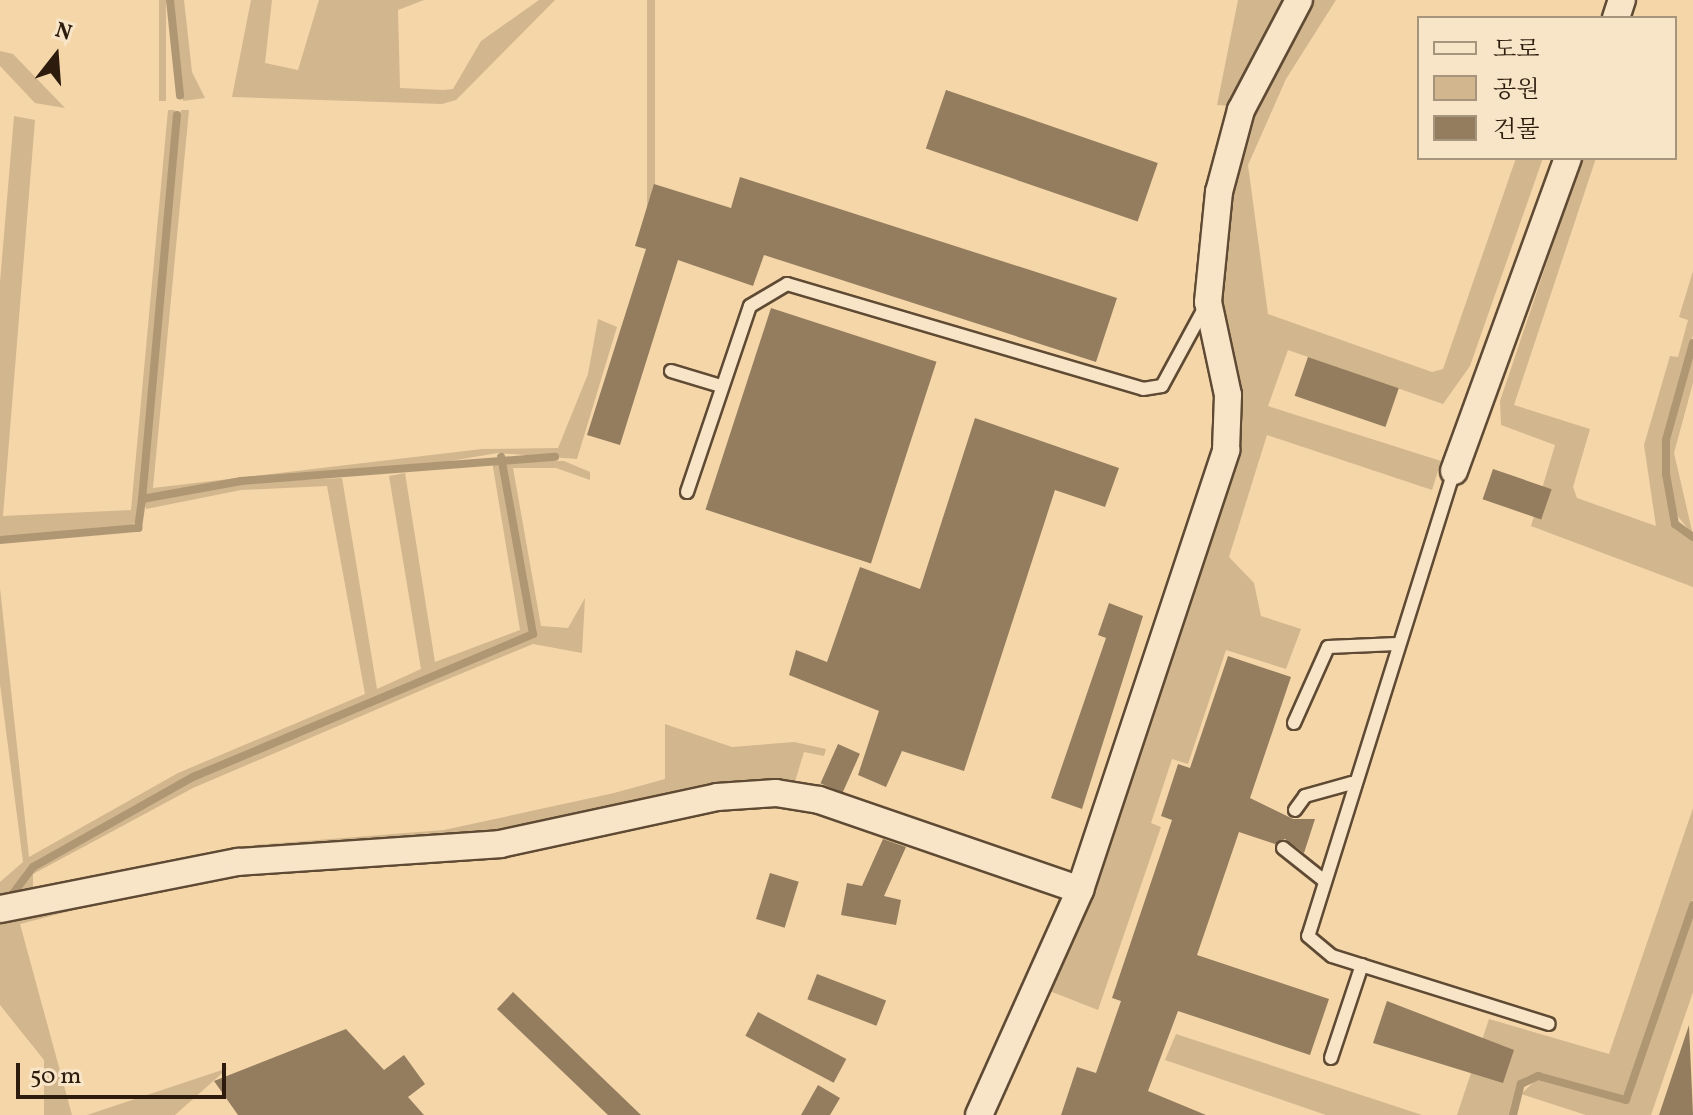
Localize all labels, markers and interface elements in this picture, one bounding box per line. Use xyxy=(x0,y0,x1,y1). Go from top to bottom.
text: N xyxy=(51,15,75,50)
north arrow xyxy=(16,16,96,96)
legend xyxy=(1417,16,1677,160)
text: 도로 xyxy=(1493,34,1539,68)
text: 공원 xyxy=(1493,74,1539,108)
text: 건물 xyxy=(1493,114,1539,148)
scale bar xyxy=(20,1047,230,1097)
text: 50 m xyxy=(30,1060,82,1094)

